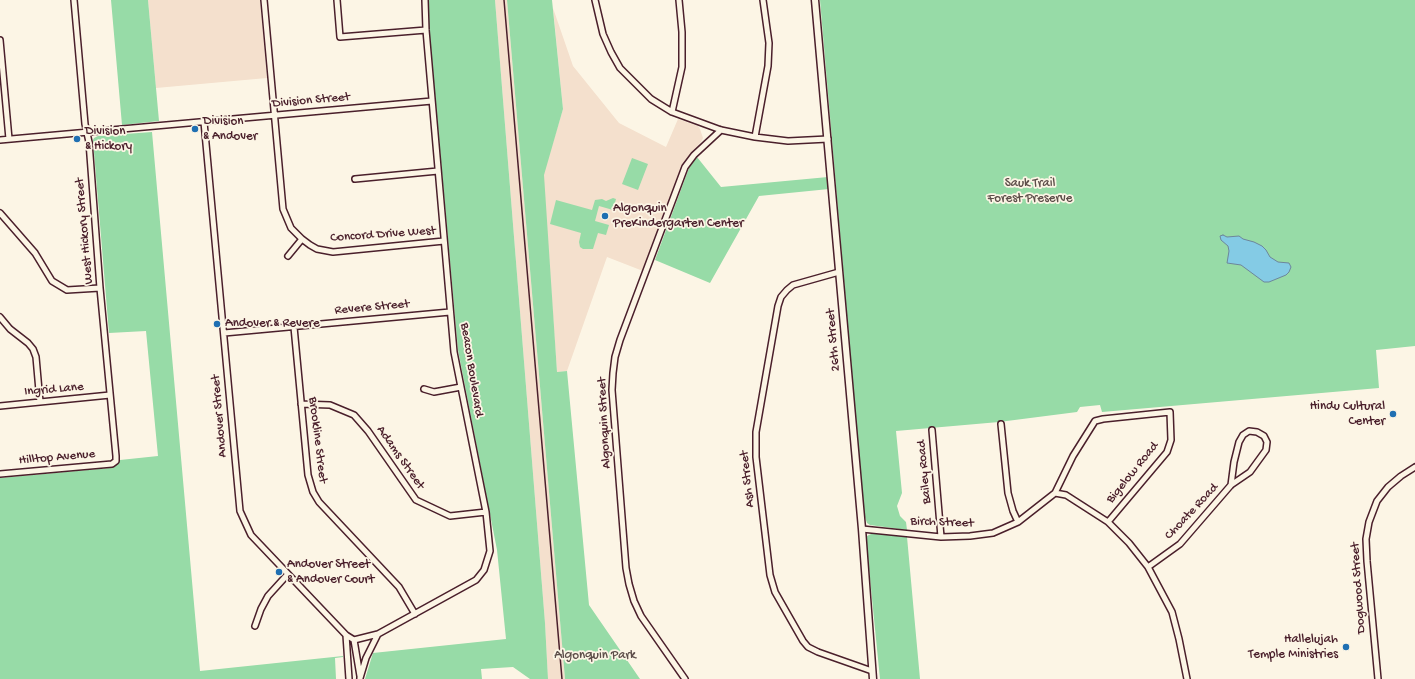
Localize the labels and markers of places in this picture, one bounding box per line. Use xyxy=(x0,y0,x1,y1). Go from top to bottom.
place label: Division & Andover xyxy=(203,114,257,145)
place label: Division & Hickory xyxy=(85,124,132,155)
marker: Division & Andover xyxy=(190,124,200,134)
marker: Division & Hickory xyxy=(72,134,82,144)
place label: Algonquin PreKindergarten Center xyxy=(613,201,744,232)
marker: Algonquin PreKindergarten Center xyxy=(600,211,610,221)
place label: Andover & Revere xyxy=(225,316,320,332)
marker: Andover & Revere xyxy=(212,319,222,329)
place label: Hindu Cultural Center xyxy=(1310,399,1385,430)
marker: Hindu Cultural Center xyxy=(1388,409,1398,419)
place label: Andover Street & Andover Court xyxy=(287,557,374,588)
marker: Andover Street & Andover Court xyxy=(274,567,284,577)
place label: Hallelujah Temple Ministries xyxy=(1248,632,1338,663)
marker: Hallelujah Temple Ministries xyxy=(1341,642,1351,652)

